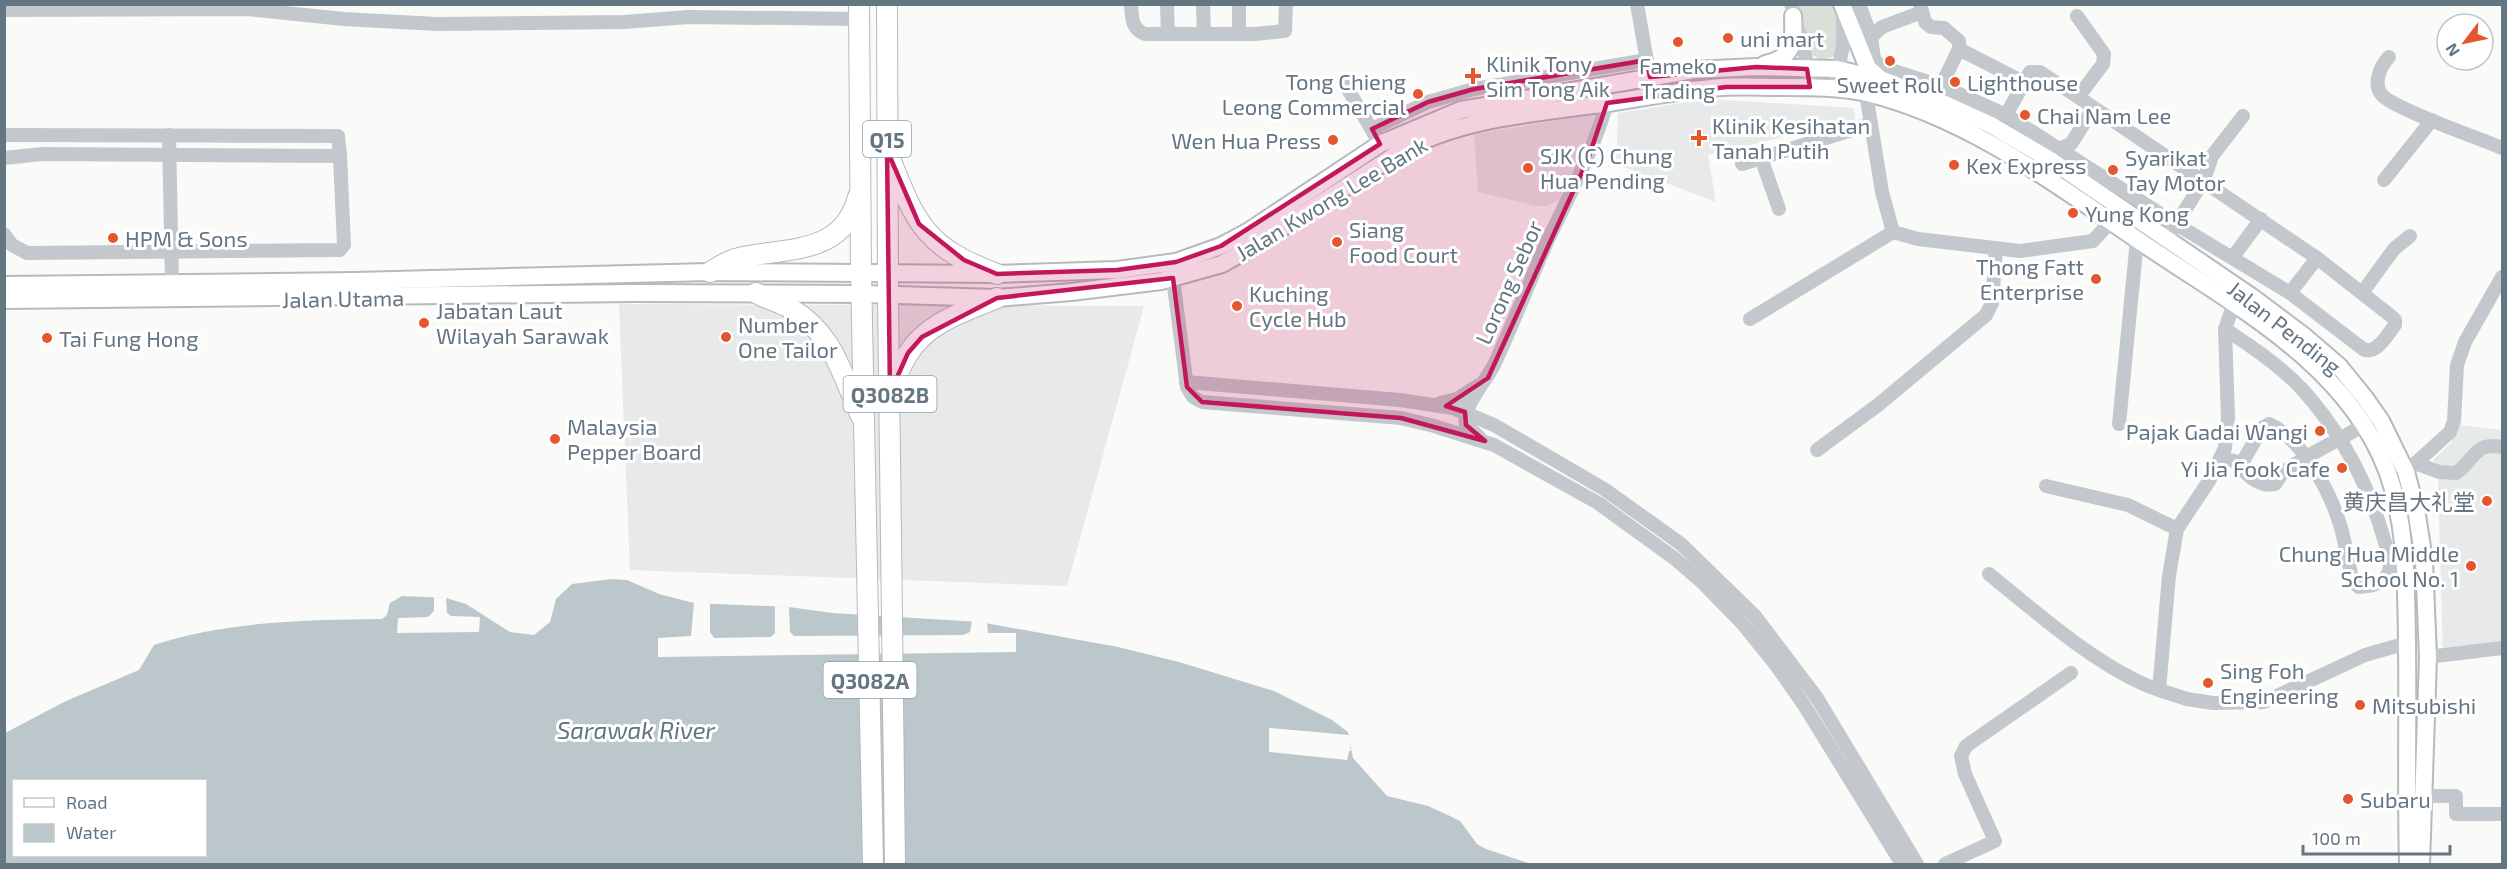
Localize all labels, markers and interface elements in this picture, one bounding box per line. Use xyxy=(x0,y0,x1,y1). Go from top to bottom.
north arrow xyxy=(2435,12,2495,72)
place label: uni mart xyxy=(1740,25,1824,51)
marker: uni mart xyxy=(1721,31,1735,45)
marker: Fameko Trading xyxy=(1671,35,1685,49)
text: N xyxy=(2441,40,2463,60)
place label: Klinik Tony Sim Tong Aik xyxy=(1486,50,1610,101)
place label: Fameko Trading xyxy=(1639,52,1717,103)
marker: Sweet Roll xyxy=(1883,54,1897,68)
marker: Klinik Tony Sim Tong Aik xyxy=(1464,67,1482,85)
place label: Tong Chieng Leong Commercial xyxy=(1222,68,1406,119)
place label: Lighthouse xyxy=(1967,69,2078,95)
place label: Sweet Roll xyxy=(1837,71,1944,97)
marker: Lighthouse xyxy=(1948,75,1962,89)
marker: Tong Chieng Leong Commercial xyxy=(1411,87,1425,101)
place label: Chai Nam Lee xyxy=(2037,102,2171,128)
marker: Chai Nam Lee xyxy=(2018,108,2032,122)
place label: Klinik Kesihatan Tanah Putih xyxy=(1712,112,1870,163)
road number: Q15 xyxy=(863,121,911,157)
place label: Wen Hua Press xyxy=(1171,127,1321,153)
marker: Klinik Kesihatan Tanah Putih xyxy=(1690,129,1708,147)
street label: Jalan Kwong Lee Bank xyxy=(1231,131,1431,265)
marker: Wen Hua Press xyxy=(1326,133,1340,147)
place label: SJK (C) Chung Hua Pending xyxy=(1540,142,1673,193)
place label: Syarikat Tay Motor xyxy=(2125,144,2225,195)
place label: Kex Express xyxy=(1966,152,2086,178)
marker: Kex Express xyxy=(1947,158,1961,172)
marker: SJK (C) Chung Hua Pending xyxy=(1521,161,1535,175)
marker: Syarikat Tay Motor xyxy=(2106,163,2120,177)
place label: Yung Kong xyxy=(2085,200,2189,226)
marker: Yung Kong xyxy=(2066,206,2080,220)
place label: Siang Food Court xyxy=(1349,216,1458,267)
street label: Lorong Sebor xyxy=(1469,216,1547,348)
place label: HPM & Sons xyxy=(125,225,248,251)
marker: HPM & Sons xyxy=(106,231,120,245)
marker: Siang Food Court xyxy=(1330,235,1344,249)
place label: Thong Fatt Enterprise xyxy=(1976,253,2084,304)
marker: Thong Fatt Enterprise xyxy=(2089,272,2103,286)
street label: Jalan Pending xyxy=(2223,275,2347,379)
place label: Kuching Cycle Hub xyxy=(1249,280,1347,331)
street label: Jalan Utama xyxy=(282,284,404,312)
place label: Jabatan Laut Wilayah Sarawak xyxy=(436,297,609,348)
marker: Kuching Cycle Hub xyxy=(1230,299,1244,313)
place label: Number One Tailor xyxy=(738,311,838,362)
marker: Jabatan Laut Wilayah Sarawak xyxy=(417,316,431,330)
place label: Tai Fung Hong xyxy=(59,325,198,351)
marker: Number One Tailor xyxy=(719,330,733,344)
marker: Tai Fung Hong xyxy=(40,331,54,345)
road number: Q3082B xyxy=(844,376,936,412)
place label: Malaysia Pepper Board xyxy=(567,413,702,464)
place label: Pajak Gadai Wangi xyxy=(2126,418,2308,445)
marker: Pajak Gadai Wangi xyxy=(2313,424,2327,438)
marker: Malaysia Pepper Board xyxy=(548,432,562,446)
place label: Yi Jia Fook Cafe xyxy=(2181,455,2330,481)
marker: Yi Jia Fook Cafe xyxy=(2335,461,2349,475)
place label: 黄庆昌大礼堂 xyxy=(2343,488,2475,514)
marker: 黄庆昌大礼堂 xyxy=(2480,494,2494,508)
place label: Chung Hua Middle School No. 1 xyxy=(2279,540,2459,591)
marker: Chung Hua Middle School No. 1 xyxy=(2464,559,2478,573)
place label: Sing Foh Engineering xyxy=(2220,657,2339,708)
road number: Q3082A xyxy=(824,662,916,698)
marker: Sing Foh Engineering xyxy=(2201,676,2215,690)
place label: Mitsubishi xyxy=(2372,692,2476,718)
marker: Mitsubishi xyxy=(2353,698,2367,712)
water label: Sarawak River xyxy=(557,715,716,744)
legend xyxy=(12,779,207,857)
place label: Subaru xyxy=(2360,786,2431,812)
text: Road xyxy=(66,791,107,813)
marker: Subaru xyxy=(2341,792,2355,806)
scale bar xyxy=(2303,818,2450,856)
text: Water xyxy=(66,821,116,843)
text: 100 m xyxy=(2312,827,2361,849)

